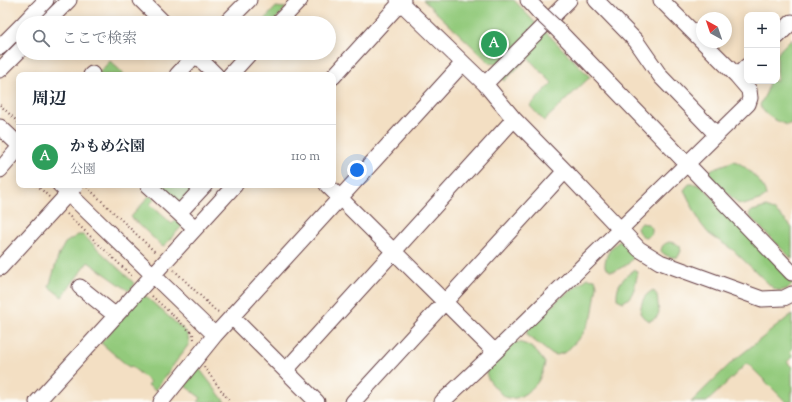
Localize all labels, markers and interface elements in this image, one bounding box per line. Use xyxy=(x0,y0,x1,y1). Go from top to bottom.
north arrow xyxy=(696,12,732,48)
map controls xyxy=(744,12,780,84)
button: + xyxy=(744,12,780,48)
search box xyxy=(16,16,336,60)
icon: search xyxy=(30,27,52,49)
text: ここで検索 xyxy=(62,29,137,50)
pin: A xyxy=(481,29,507,59)
button: − xyxy=(744,48,780,84)
text: 周辺 xyxy=(32,88,66,112)
text: かもめ公園 xyxy=(70,137,145,158)
text: A xyxy=(40,148,50,166)
text: 110 m xyxy=(291,148,320,166)
your location xyxy=(347,160,367,180)
text: 公園 xyxy=(70,161,96,179)

